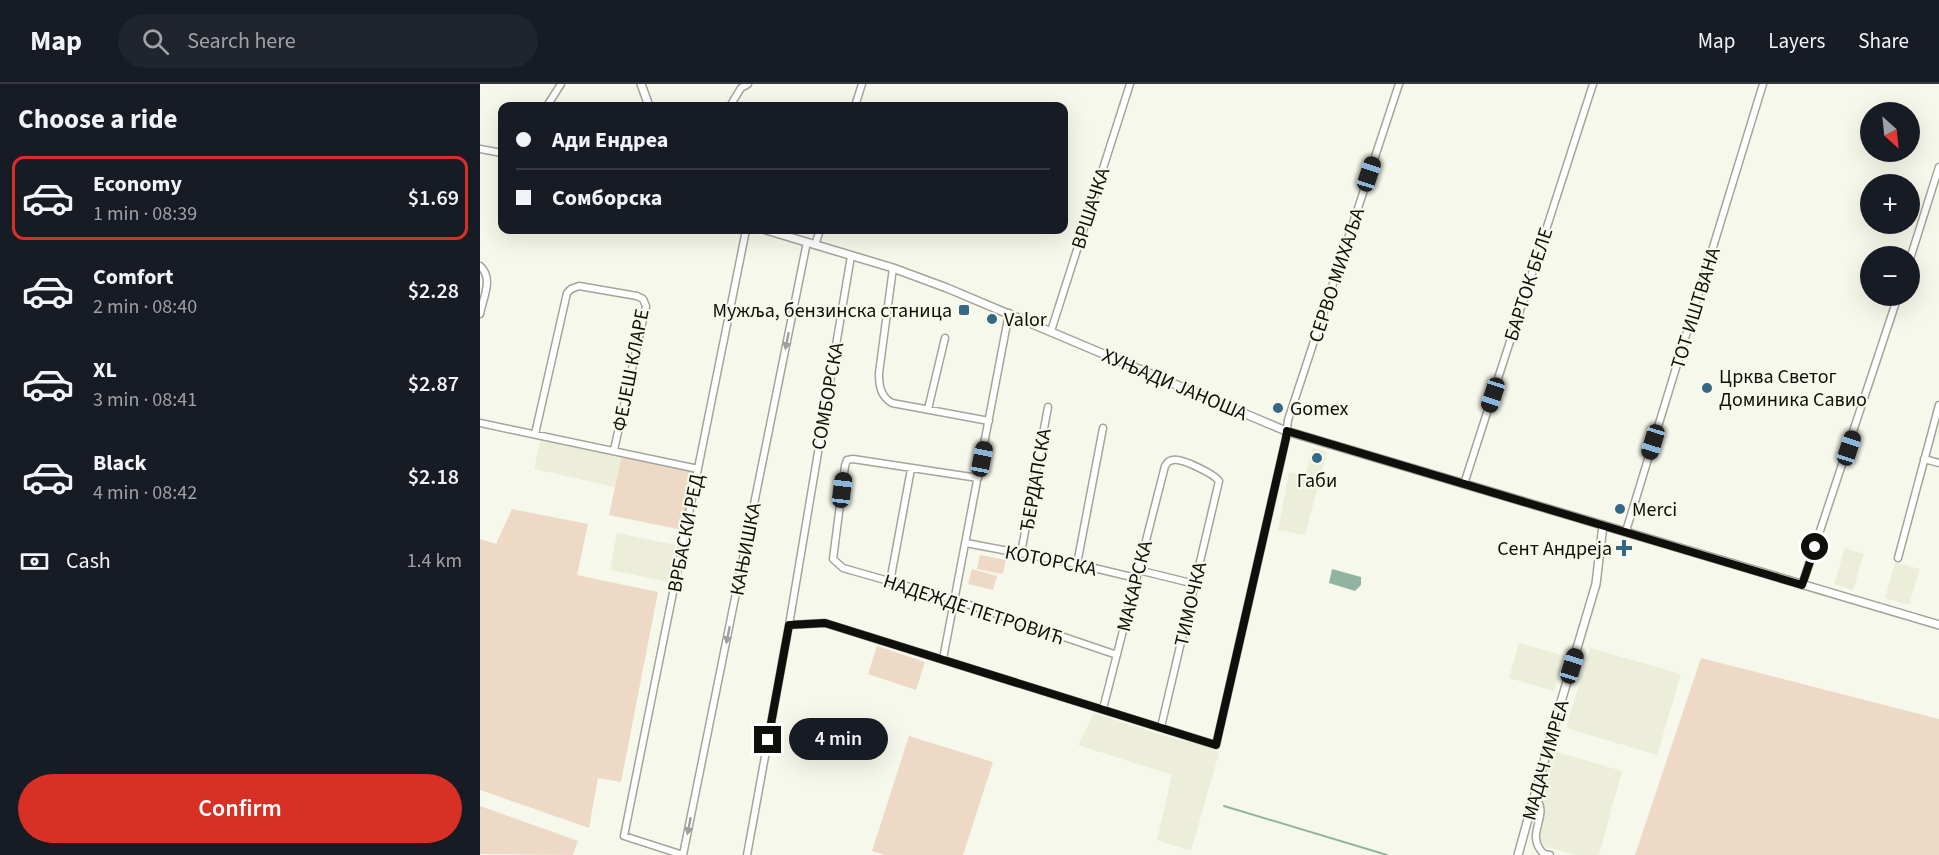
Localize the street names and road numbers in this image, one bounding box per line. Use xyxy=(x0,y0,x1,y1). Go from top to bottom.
street label: ВРШАЧКА xyxy=(1065,164,1117,253)
street label: СЕРВО МИХАЉА xyxy=(1302,204,1372,346)
street label: БАРТОК БЕЛЕ xyxy=(1497,224,1560,345)
street label: ТОТ ИШТВАНА xyxy=(1664,244,1728,373)
street label: ФЕЈЕШ КЛАРЕ xyxy=(605,307,657,434)
street label: СОМБОРСКА xyxy=(805,340,851,452)
street label: ХУЊАДИ ЈАНОША xyxy=(1098,342,1252,428)
street label: ЂЕРДАПСКА xyxy=(1013,426,1059,534)
street label: ВРБАСКИ РЕД xyxy=(661,471,711,595)
street label: КАЊИШКА xyxy=(723,500,769,598)
street label: КОТОРСКА xyxy=(1003,538,1099,584)
street label: МАКАРСКА xyxy=(1110,538,1160,635)
street label: ТИМОЧКА xyxy=(1168,559,1214,649)
street label: НАДЕЖДЕ ПЕТРОВИЋ xyxy=(880,567,1068,652)
street label: МАДАЧ ИМРЕА xyxy=(1515,697,1577,824)

